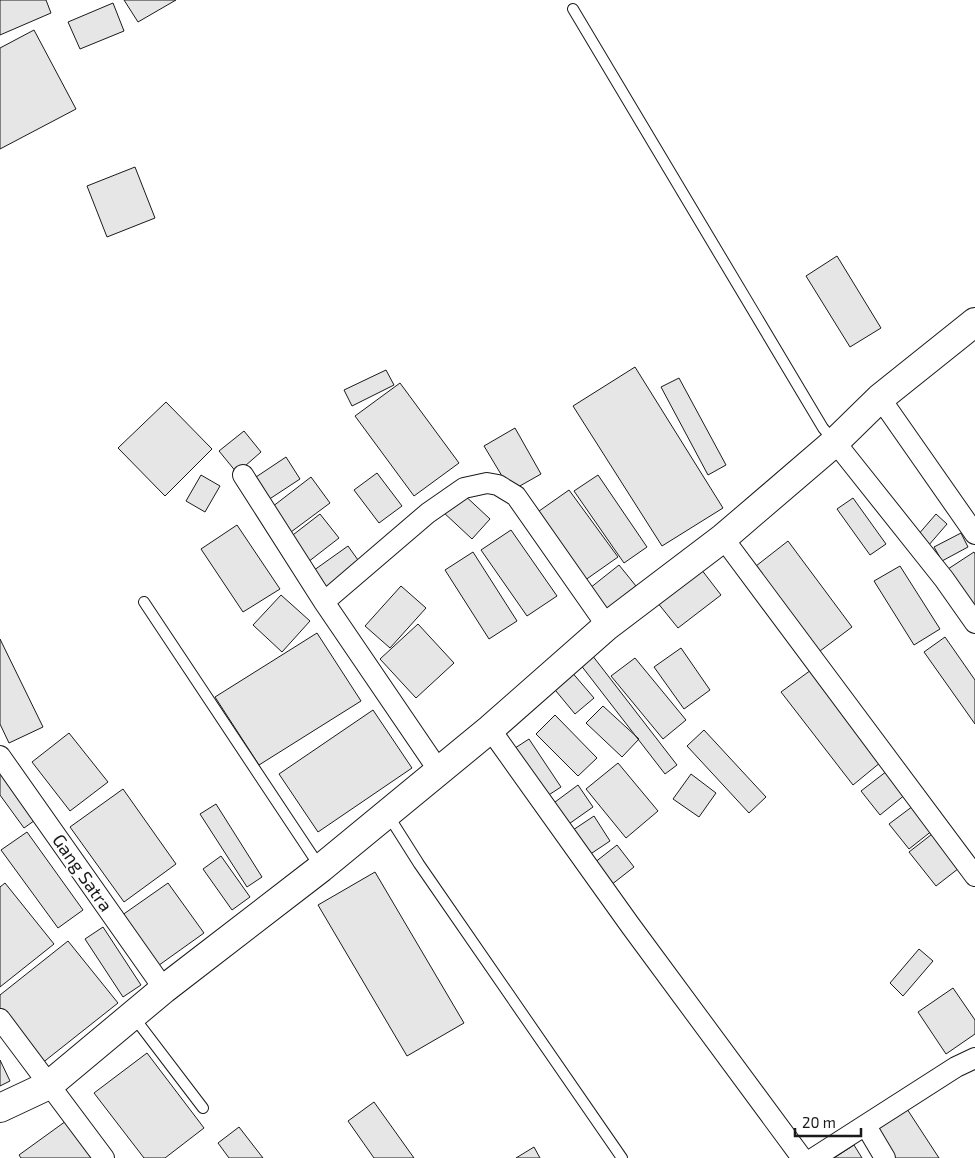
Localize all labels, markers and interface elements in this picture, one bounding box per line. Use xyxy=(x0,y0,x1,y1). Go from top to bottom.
street label: Gang Satra xyxy=(48,829,118,915)
scale bar xyxy=(795,1106,861,1138)
text: 20 m xyxy=(802,1113,836,1131)

